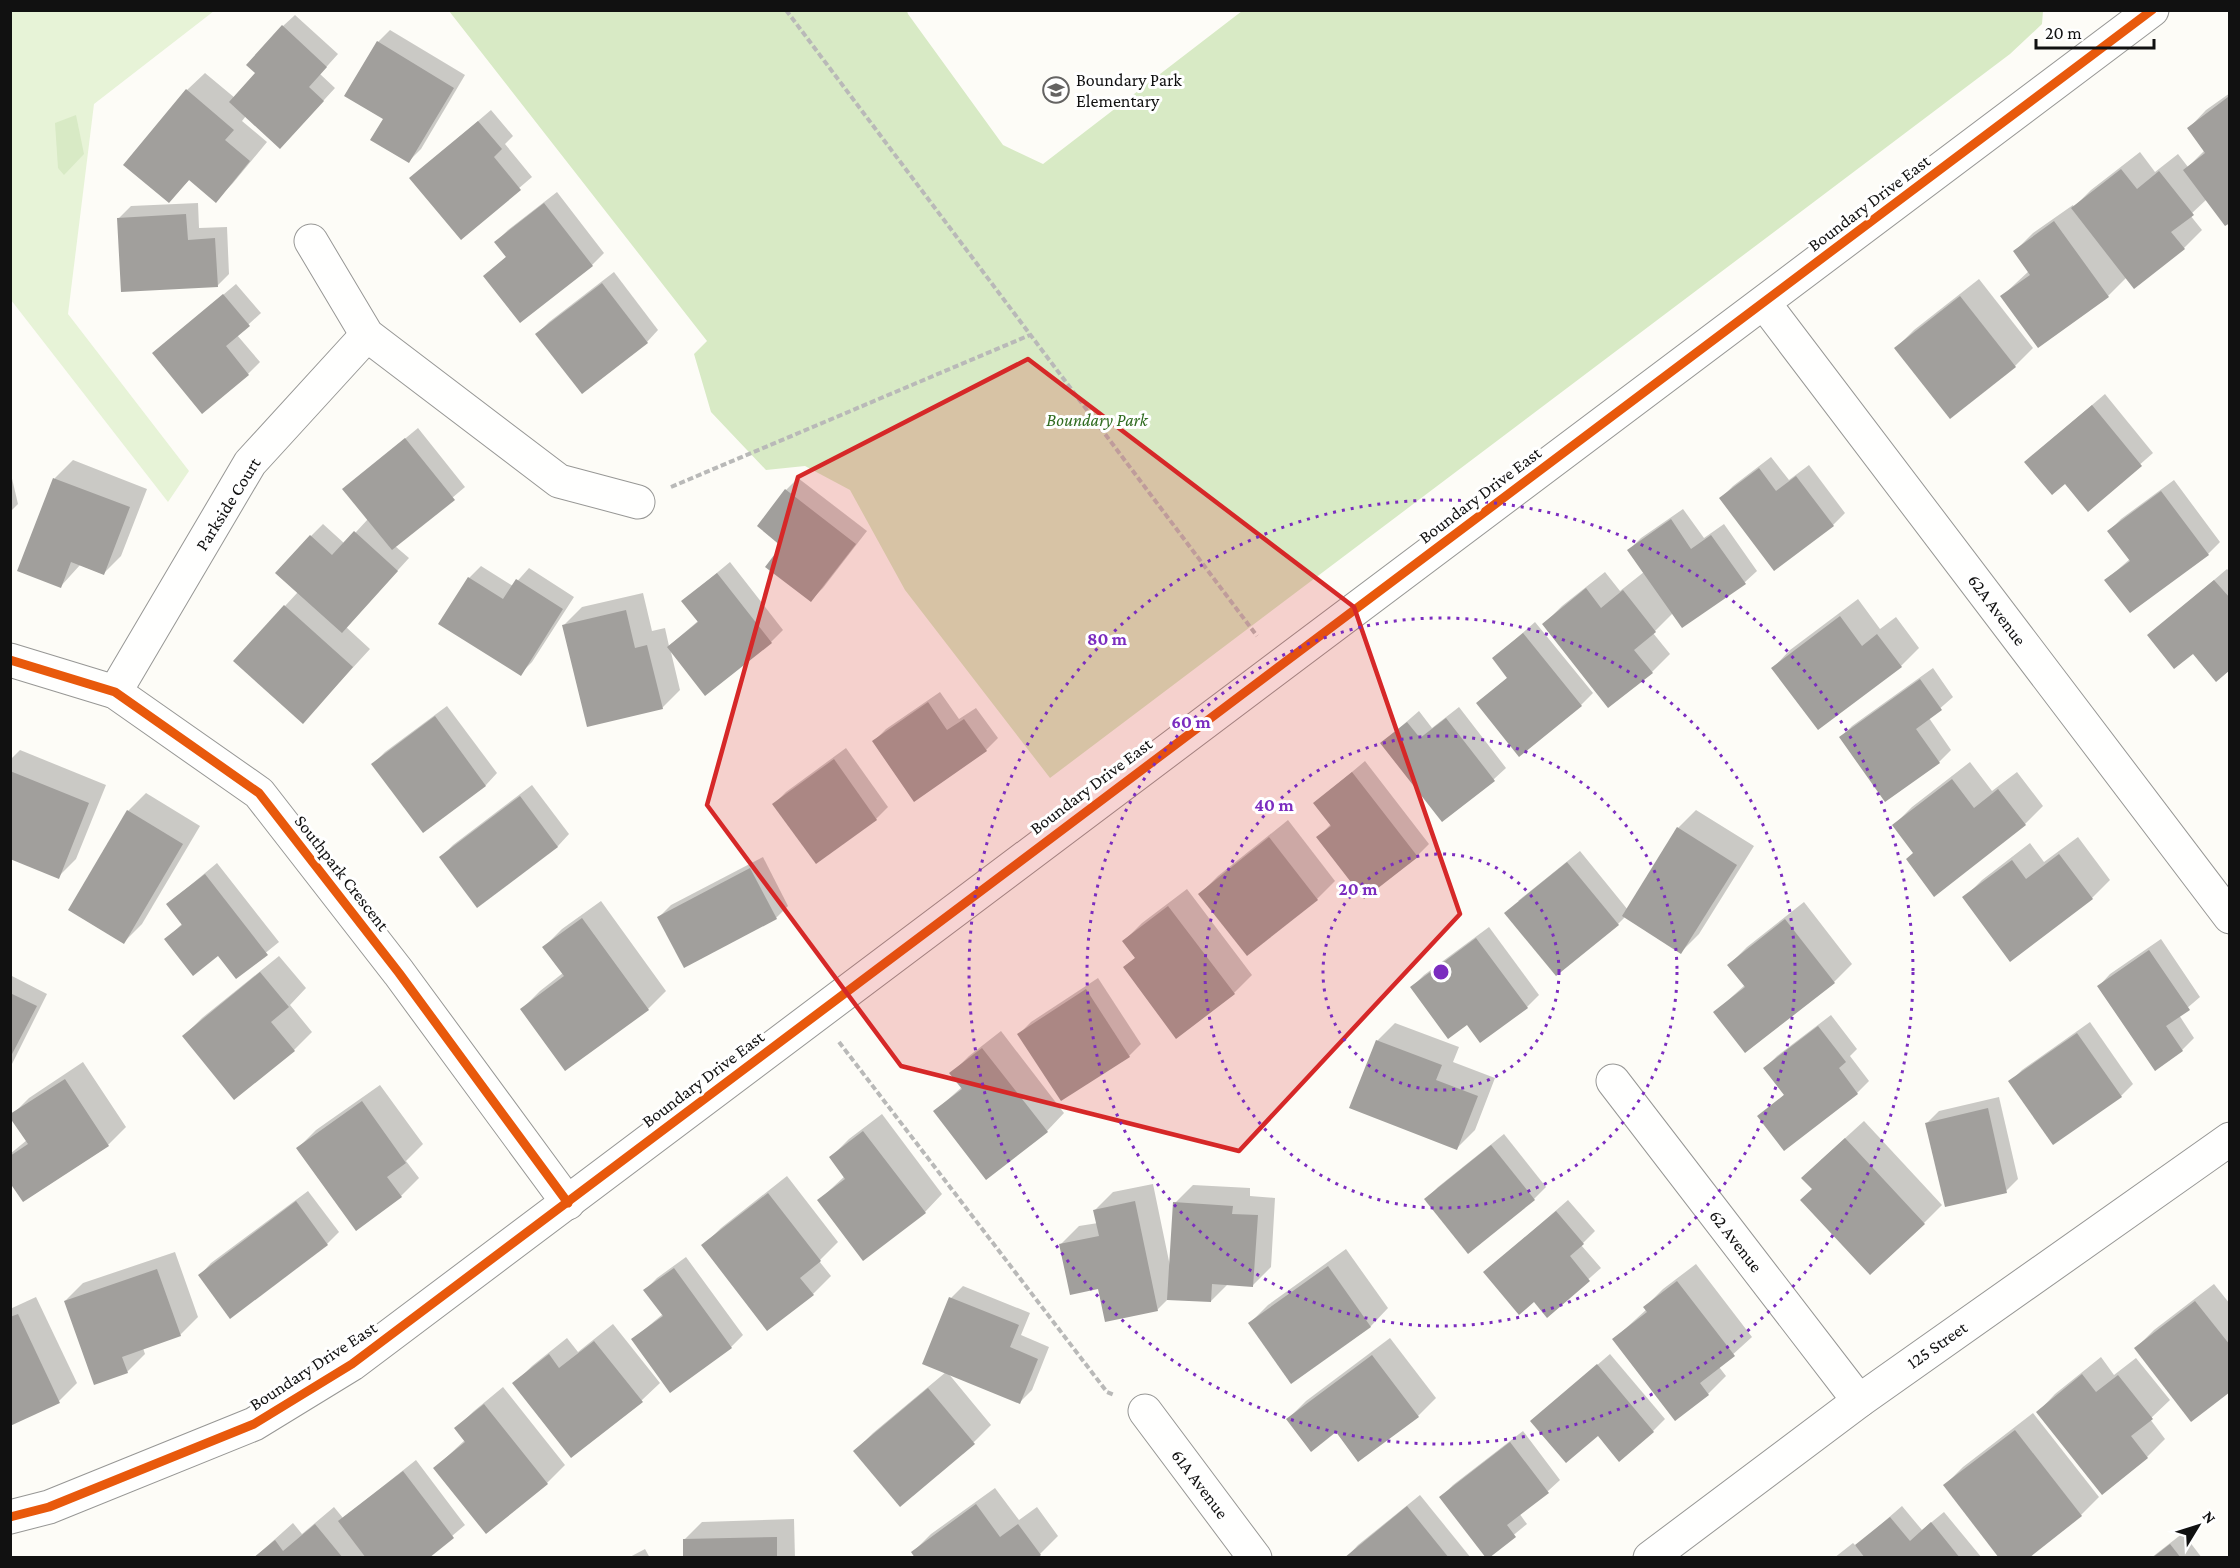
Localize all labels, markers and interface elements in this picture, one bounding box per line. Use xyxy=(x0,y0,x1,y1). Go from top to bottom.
scale bar xyxy=(2036,12,2154,50)
text: 20 m xyxy=(2045,23,2082,43)
place label: Boundary Park Elementary xyxy=(1076,70,1182,111)
school or university icon: Boundary Park Elementary xyxy=(1041,75,1071,105)
street label: Boundary Drive East xyxy=(1804,150,1935,255)
park label: Boundary Park xyxy=(1046,410,1149,430)
street label: Boundary Drive East xyxy=(1415,442,1546,547)
street label: Parkside Court xyxy=(191,453,265,554)
street label: 62A Avenue xyxy=(1964,570,2030,650)
text: 80 m xyxy=(1087,629,1128,649)
text: 60 m xyxy=(1171,712,1211,732)
street label: Boundary Drive East xyxy=(1026,733,1157,838)
text: 40 m xyxy=(1254,795,1294,815)
street label: Southpark Crescent xyxy=(291,811,394,936)
text: 20 m xyxy=(1339,879,1378,899)
centre of rings xyxy=(1431,962,1451,982)
street label: Boundary Drive East xyxy=(638,1026,769,1131)
street label: 62 Avenue xyxy=(1705,1206,1767,1276)
street label: Boundary Drive East xyxy=(246,1317,381,1415)
street label: 125 Street xyxy=(1903,1317,1972,1373)
street label: 61A Avenue xyxy=(1167,1445,1233,1523)
north arrow xyxy=(2168,1496,2228,1556)
text: N xyxy=(2199,1508,2220,1527)

